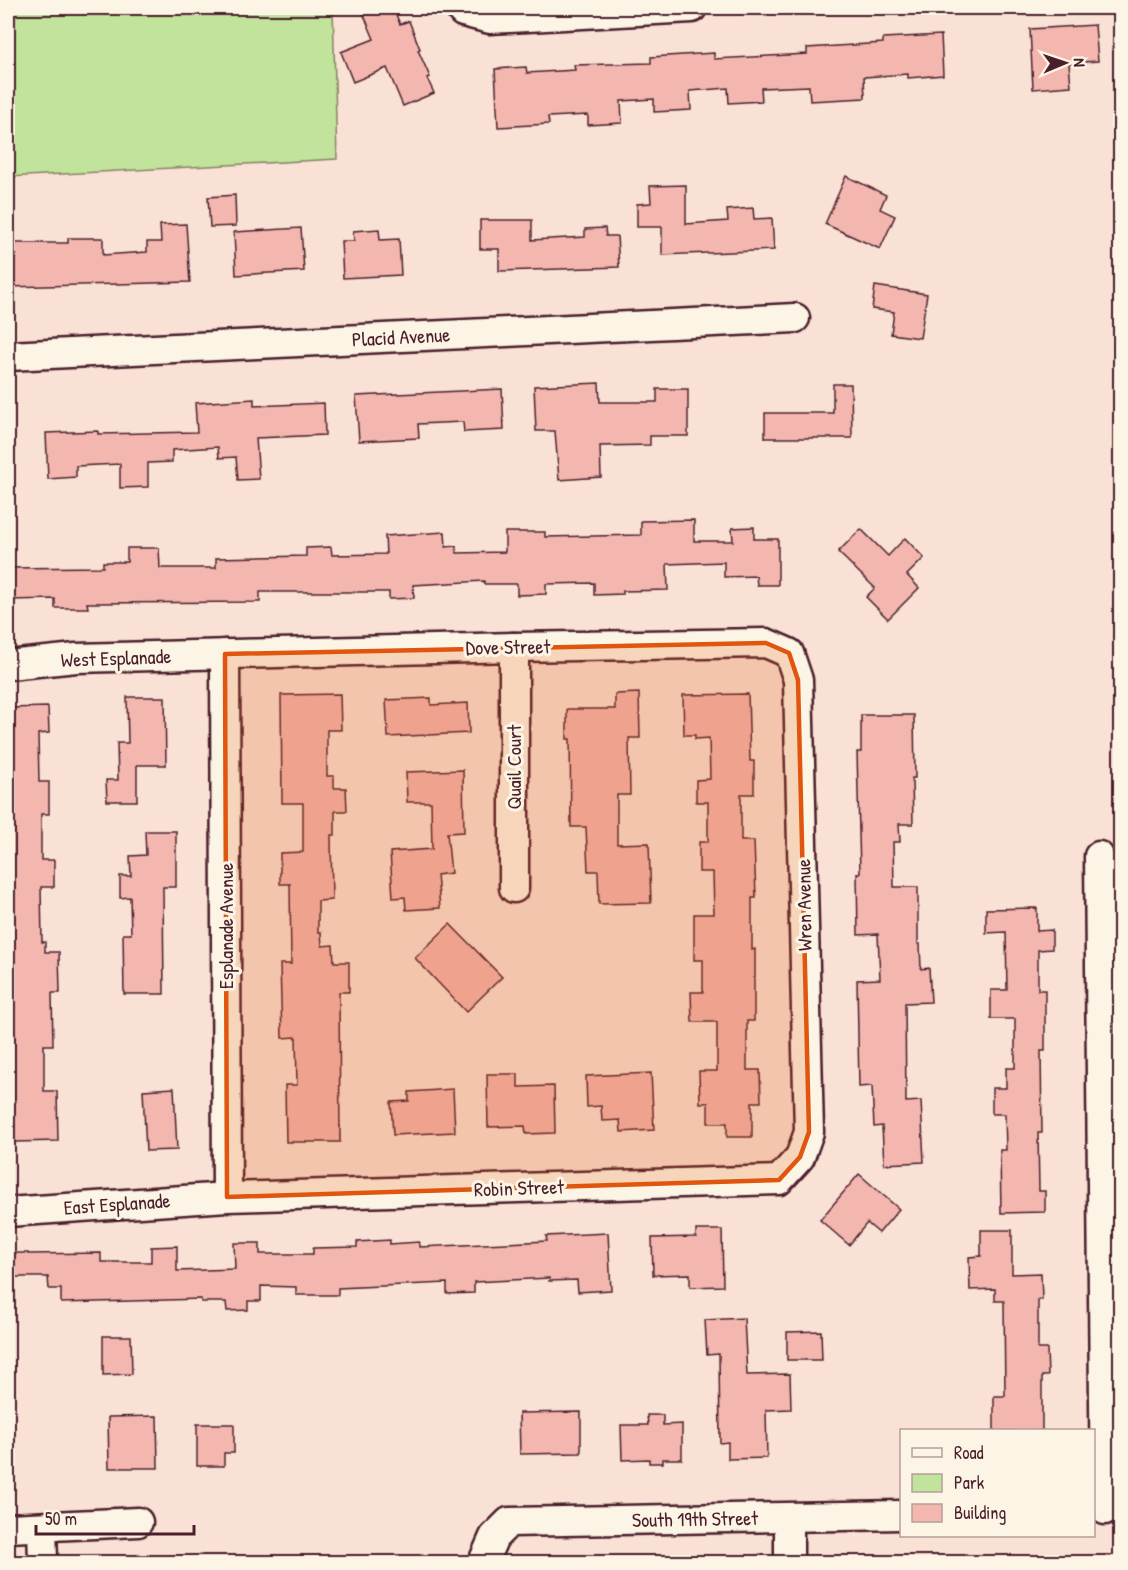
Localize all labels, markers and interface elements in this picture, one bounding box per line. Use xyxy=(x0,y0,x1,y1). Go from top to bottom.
north arrow xyxy=(1035,33,1095,93)
text: N xyxy=(1069,58,1091,68)
street label: Placid Avenue xyxy=(351,320,451,353)
street label: Dove Street xyxy=(465,632,552,661)
street label: West Esplanade xyxy=(60,642,172,673)
street label: Quail Court xyxy=(500,723,527,809)
street label: Wren Avenue xyxy=(789,859,818,951)
street label: Esplanade Avenue xyxy=(212,863,239,989)
street label: Robin Street xyxy=(474,1172,566,1203)
street label: East Esplanade xyxy=(63,1186,171,1221)
legend xyxy=(900,1429,1095,1537)
text: Road xyxy=(954,1440,984,1465)
text: Park xyxy=(954,1470,985,1495)
scale bar xyxy=(36,1498,194,1536)
text: Building xyxy=(954,1500,1006,1525)
street label: South 19th Street xyxy=(632,1504,759,1533)
text: 50 m xyxy=(45,1506,77,1531)

